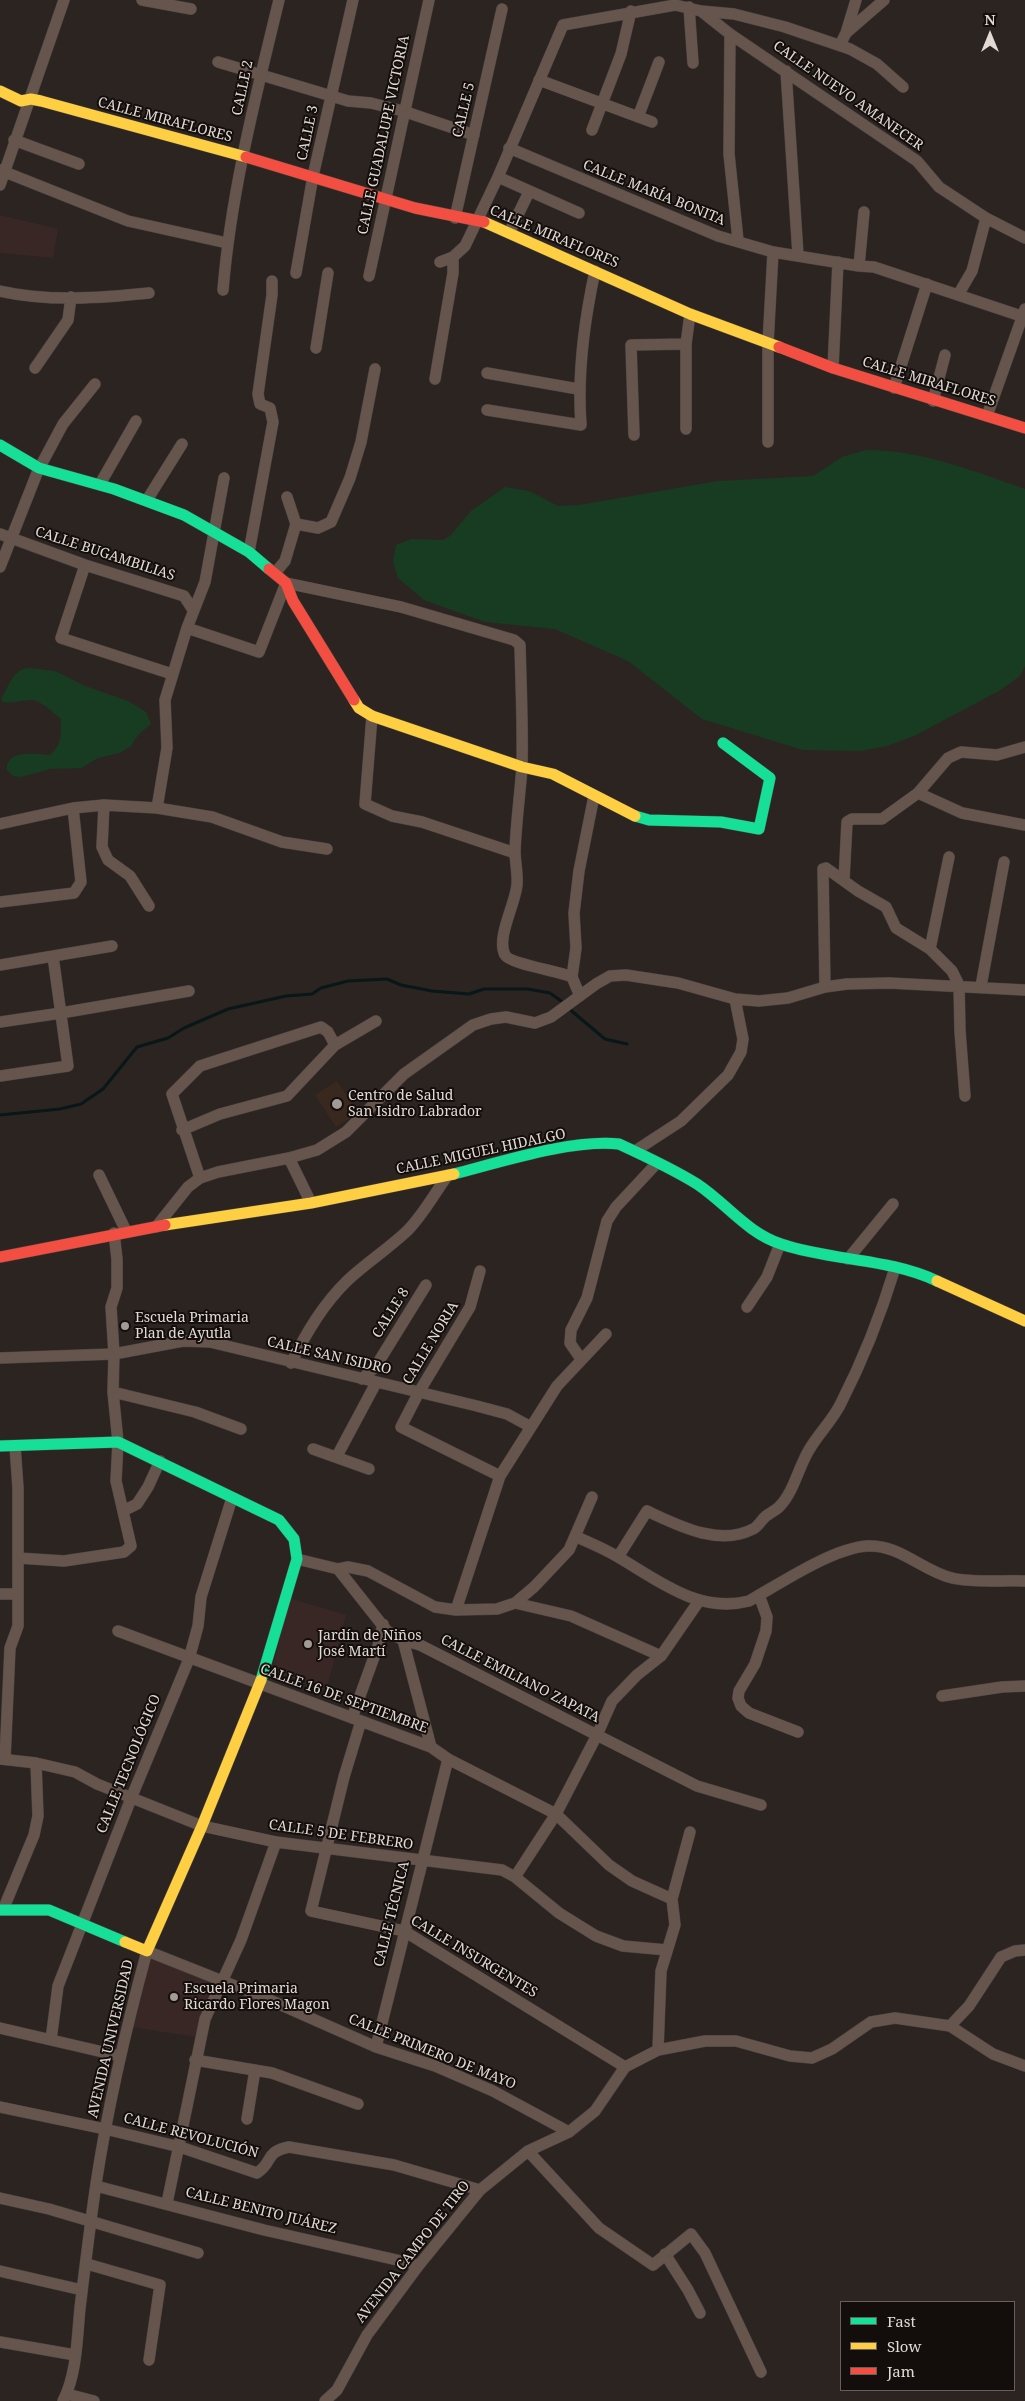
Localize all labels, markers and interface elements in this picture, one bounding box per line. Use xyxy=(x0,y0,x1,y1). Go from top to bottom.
north arrow xyxy=(965,10,1015,60)
text: N xyxy=(984,10,996,29)
street label: CALLE GUADALUPE VICTORIA xyxy=(355,34,413,236)
street label: CALLE NUEVO AMANECER xyxy=(770,38,926,154)
street label: CALLE 2 xyxy=(229,59,257,117)
street label: CALLE 5 xyxy=(450,81,478,139)
street label: CALLE MIRAFLORES xyxy=(96,94,234,146)
street label: CALLE 3 xyxy=(294,104,322,162)
street label: CALLE MARÍA BONITA xyxy=(580,157,728,229)
street label: CALLE MIRAFLORES xyxy=(487,202,621,272)
street label: CALLE MIRAFLORES xyxy=(860,354,998,410)
street label: CALLE BUGAMBILIAS xyxy=(33,523,177,585)
place label: Centro de Salud San Isidro Labrador xyxy=(348,1088,482,1120)
marker: Centro de Salud San Isidro Labrador xyxy=(330,1097,344,1111)
street label: CALLE MIGUEL HIDALGO xyxy=(395,1126,567,1178)
street label: CALLE 8 xyxy=(369,1285,413,1341)
street label: CALLE NORIA xyxy=(400,1299,462,1387)
place label: Escuela Primaria Plan de Ayutla xyxy=(135,1310,249,1342)
marker: Escuela Primaria Plan de Ayutla xyxy=(119,1320,131,1332)
street label: CALLE SAN ISIDRO xyxy=(265,1334,393,1378)
place label: Jardín de Niños José Martí xyxy=(318,1628,422,1660)
street label: CALLE EMILIANO ZAPATA xyxy=(438,1632,602,1726)
marker: Jardín de Niños José Martí xyxy=(302,1638,314,1650)
street label: CALLE 16 DE SEPTIEMBRE xyxy=(258,1661,430,1737)
street label: CALLE TECNOLÓGICO xyxy=(93,1692,165,1836)
street label: CALLE 5 DE FEBRERO xyxy=(268,1817,414,1853)
street label: CALLE TÉCNICA xyxy=(371,1859,413,1969)
street label: CALLE INSURGENTES xyxy=(408,1912,540,2002)
street label: AVENIDA UNIVERSIDAD xyxy=(85,1958,137,2120)
place label: Escuela Primaria Ricardo Flores Magon xyxy=(184,1981,330,2014)
marker: Escuela Primaria Ricardo Flores Magon xyxy=(168,1991,180,2003)
street label: CALLE PRIMERO DE MAYO xyxy=(346,2011,518,2093)
street label: CALLE REVOLUCIÓN xyxy=(122,2110,260,2162)
street label: AVENIDA CAMPO DE TIRO xyxy=(352,2178,474,2326)
street label: CALLE BENITO JUÁREZ xyxy=(184,2184,338,2238)
legend xyxy=(840,2301,1015,2391)
text: Fast xyxy=(887,2311,916,2331)
text: Slow xyxy=(887,2336,921,2356)
text: Jam xyxy=(887,2361,915,2381)

